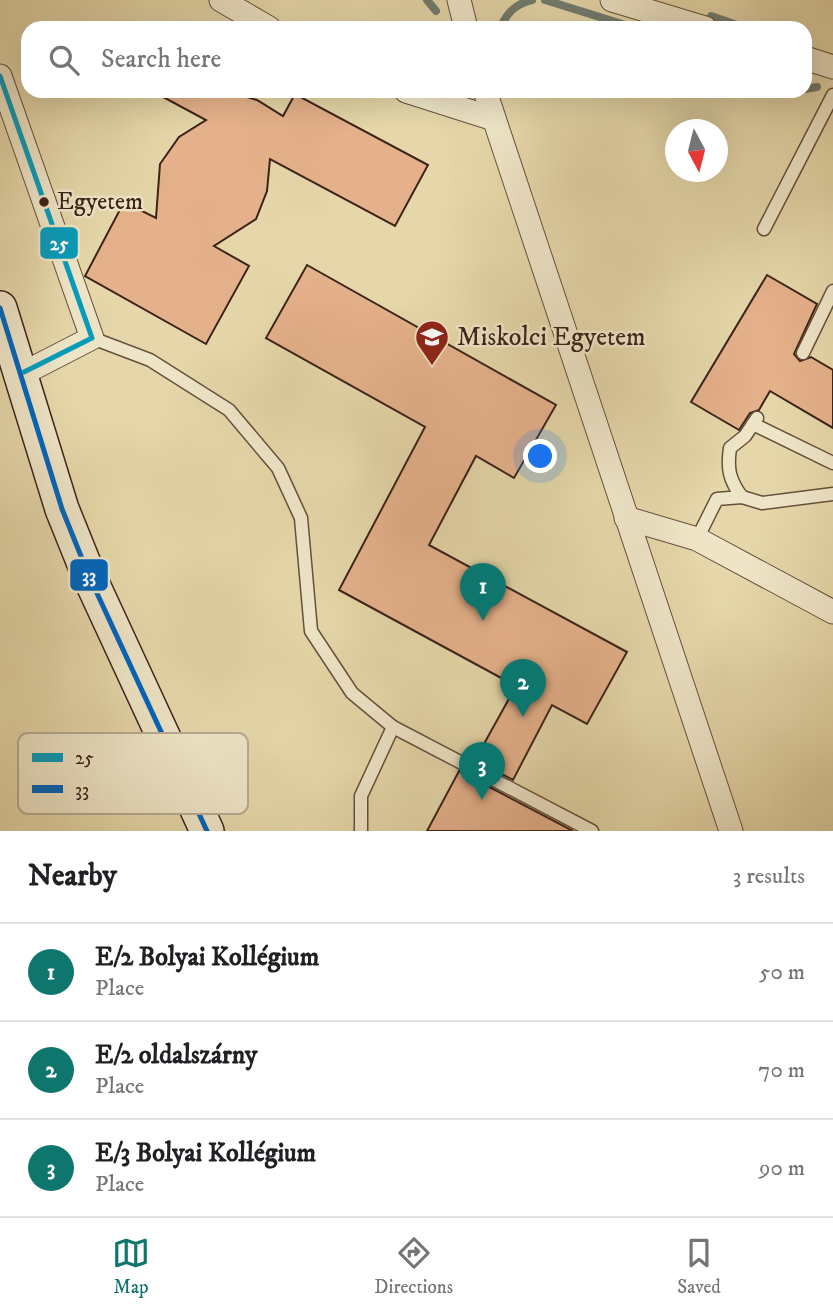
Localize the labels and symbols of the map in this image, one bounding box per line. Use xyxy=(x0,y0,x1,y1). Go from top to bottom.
north arrow xyxy=(665,119,728,182)
place label: Egyetem xyxy=(57,187,143,217)
marker: Egyetem xyxy=(37,195,51,209)
line badge: 25 xyxy=(39,226,79,260)
text: 25 xyxy=(50,233,69,256)
school or university icon: Miskolci Egyetem xyxy=(413,318,451,367)
place label: Miskolci Egyetem xyxy=(457,321,646,354)
your location xyxy=(523,439,557,473)
line badge: 33 xyxy=(69,558,109,592)
pin: 1 xyxy=(460,563,506,621)
text: 33 xyxy=(82,565,96,588)
pin: 2 xyxy=(500,659,546,717)
legend xyxy=(18,733,248,814)
pin: 3 xyxy=(459,742,505,800)
text: 25 xyxy=(75,747,94,770)
text: 33 xyxy=(75,779,89,802)

